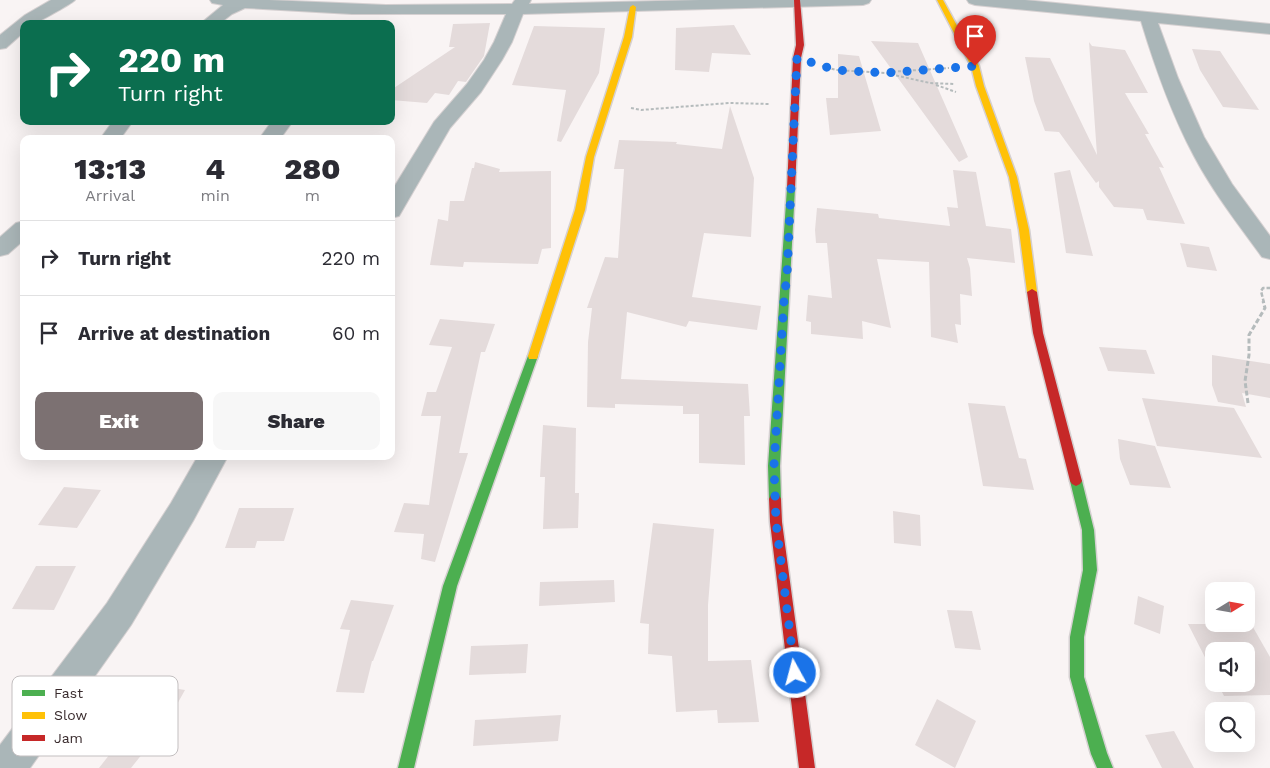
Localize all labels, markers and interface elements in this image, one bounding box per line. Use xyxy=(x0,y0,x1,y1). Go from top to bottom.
pin xyxy=(954,15,996,66)
icon: arrive xyxy=(961,22,989,50)
text: 220 m xyxy=(118,39,225,81)
icon: right xyxy=(35,40,100,105)
text: Turn right xyxy=(118,81,223,106)
text: 13:13 xyxy=(74,151,146,186)
text: 4 xyxy=(205,151,225,186)
text: 280 xyxy=(284,151,341,186)
text: Arrival xyxy=(85,186,135,205)
text: min xyxy=(200,186,230,205)
text: m xyxy=(305,186,320,205)
icon: right xyxy=(35,244,63,272)
text: Turn right xyxy=(78,247,171,270)
text: 220 m xyxy=(321,247,380,270)
icon: arrive xyxy=(35,319,63,347)
text: Arrive at destination xyxy=(78,322,270,345)
text: 60 m xyxy=(332,322,380,345)
button: Exit xyxy=(35,392,203,450)
button: Share xyxy=(213,392,380,450)
north arrow xyxy=(1205,582,1255,632)
map controls xyxy=(1205,582,1255,752)
button: sound xyxy=(1205,642,1255,692)
position arrow xyxy=(768,646,820,698)
legend xyxy=(12,676,178,756)
text: Fast xyxy=(54,685,83,701)
button: search xyxy=(1205,702,1255,752)
text: Slow xyxy=(54,707,87,723)
text: Jam xyxy=(54,730,83,746)

